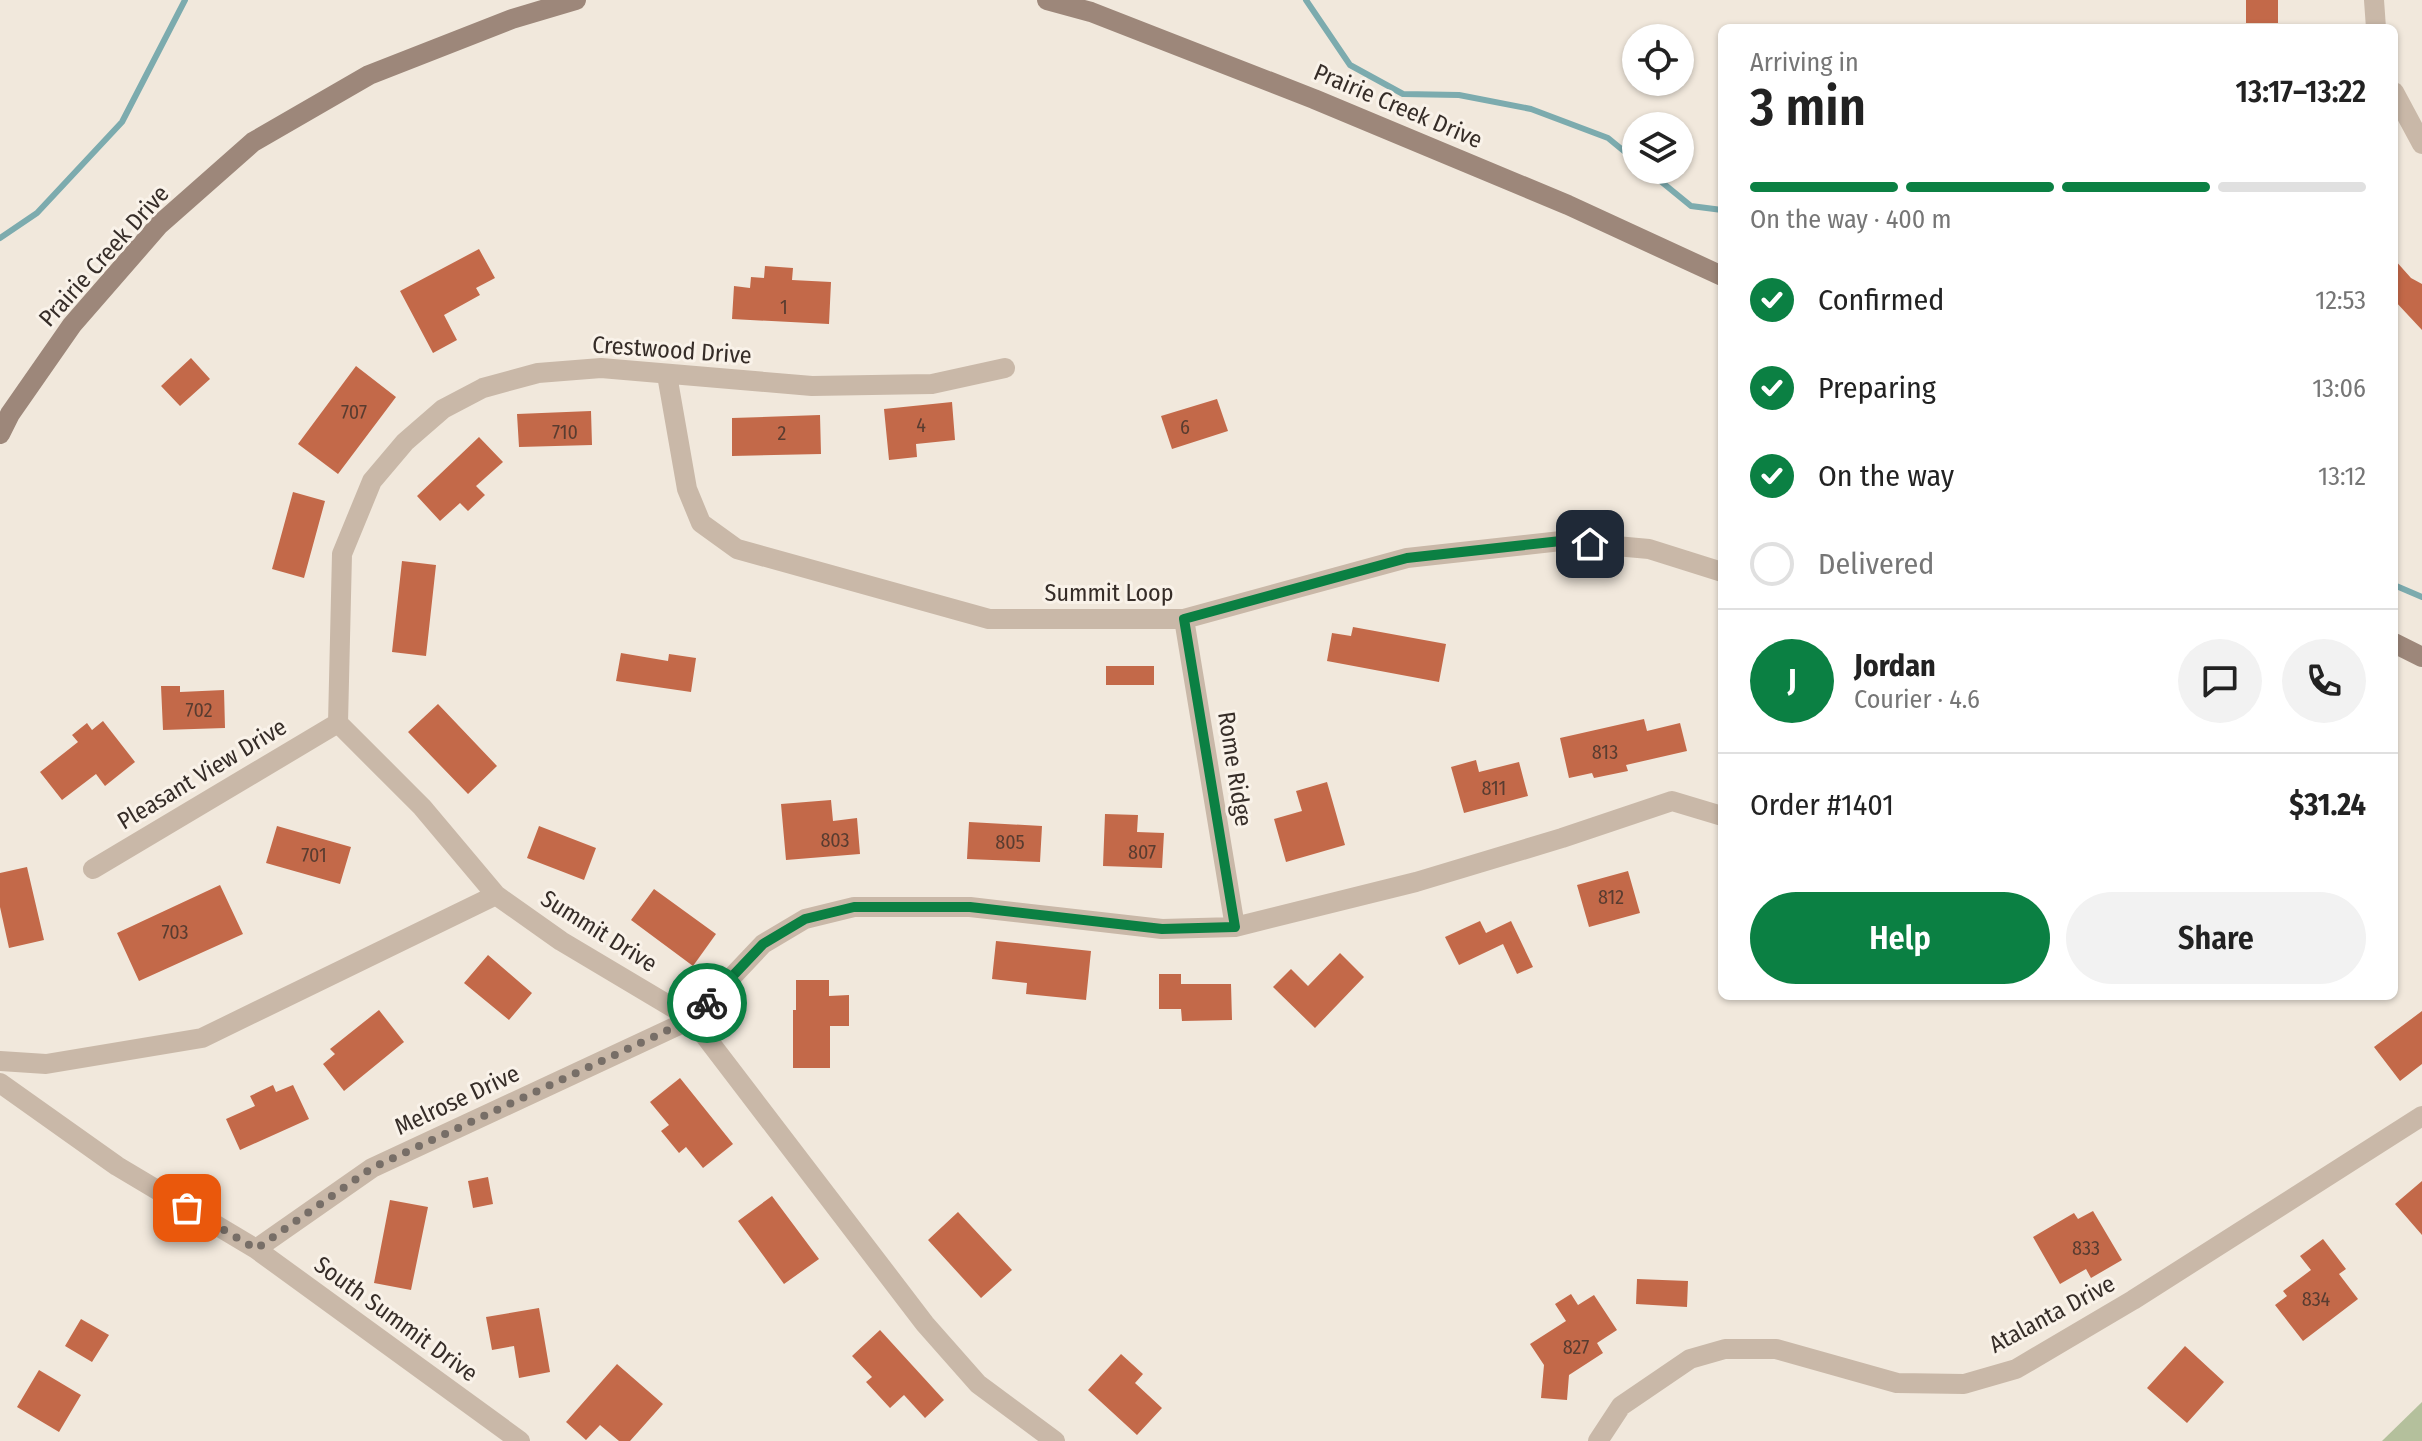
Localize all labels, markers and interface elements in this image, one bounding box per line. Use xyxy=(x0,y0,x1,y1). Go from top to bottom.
map controls xyxy=(1622,24,1694,184)
button: locate xyxy=(1622,24,1694,96)
text: Arriving in xyxy=(1750,47,1859,78)
street label: Prairie Creek Drive xyxy=(1310,58,1486,154)
text: 13:17–13:22 xyxy=(2236,74,2366,110)
text: 3 min xyxy=(1750,76,1866,139)
button: layers xyxy=(1622,112,1694,184)
street label: Prairie Creek Drive xyxy=(33,180,175,332)
text: On the way · 400 m xyxy=(1750,204,1951,235)
icon: check xyxy=(1750,278,1794,322)
text: Confirmed xyxy=(1818,282,1944,318)
text: 12:53 xyxy=(2315,285,2366,316)
house number: 1 xyxy=(780,295,788,319)
street label: Crestwood Drive xyxy=(591,330,753,370)
icon: check xyxy=(1750,366,1794,410)
text: Preparing xyxy=(1818,370,1936,406)
text: 13:06 xyxy=(2312,373,2366,404)
house number: 707 xyxy=(341,400,367,424)
house number: 4 xyxy=(916,413,926,437)
house number: 6 xyxy=(1180,415,1190,439)
house number: 710 xyxy=(552,420,578,444)
house number: 2 xyxy=(778,421,787,445)
icon: check xyxy=(1750,454,1794,498)
text: On the way xyxy=(1818,458,1954,494)
text: 13:12 xyxy=(2318,461,2366,492)
pin xyxy=(1556,510,1624,578)
icon: home xyxy=(1568,522,1612,566)
text: Delivered xyxy=(1818,546,1934,582)
street label: Summit Loop xyxy=(1044,579,1174,607)
button: chat xyxy=(2178,639,2262,723)
button: phone xyxy=(2282,639,2366,723)
text: Jordan xyxy=(1854,648,1936,684)
text: J xyxy=(1788,663,1796,699)
text: Courier · 4.6 xyxy=(1854,684,1980,715)
house number: 702 xyxy=(186,698,213,722)
street label: Rome Ridge xyxy=(1212,710,1258,828)
street label: Pleasant View Drive xyxy=(112,713,292,835)
house number: 813 xyxy=(1592,740,1618,764)
house number: 811 xyxy=(1482,776,1506,800)
text: Order #1401 xyxy=(1750,787,1894,823)
text: $31.24 xyxy=(2289,787,2366,823)
house number: 803 xyxy=(820,828,850,852)
house number: 805 xyxy=(995,830,1025,854)
house number: 807 xyxy=(1128,840,1156,864)
house number: 701 xyxy=(301,843,327,867)
street label: Summit Drive xyxy=(536,884,662,978)
house number: 812 xyxy=(1598,885,1624,909)
button: Help xyxy=(1750,892,2050,984)
button: Share xyxy=(2066,892,2366,984)
house number: 703 xyxy=(161,920,189,944)
courier xyxy=(667,963,747,1043)
icon: bike xyxy=(685,981,729,1025)
street label: Melrose Drive xyxy=(390,1059,524,1141)
pin xyxy=(153,1174,221,1242)
icon: bag xyxy=(165,1186,209,1230)
house number: 833 xyxy=(2072,1236,2100,1260)
street label: South Summit Drive xyxy=(309,1250,483,1388)
street label: Atalanta Drive xyxy=(1984,1269,2120,1359)
house number: 834 xyxy=(2302,1287,2331,1311)
house number: 827 xyxy=(1563,1335,1589,1359)

